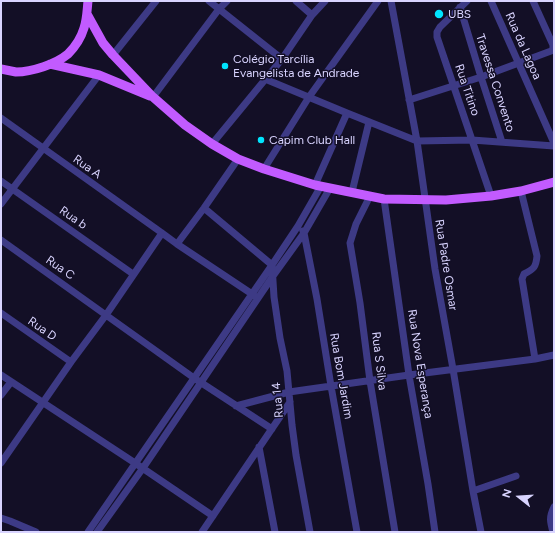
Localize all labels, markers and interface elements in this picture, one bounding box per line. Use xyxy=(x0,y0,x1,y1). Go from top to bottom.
place label: UBS xyxy=(448,7,471,21)
marker: UBS xyxy=(433,8,445,20)
street label: Rua da Lagoa xyxy=(502,10,544,82)
street label: Travessa Convento xyxy=(472,32,518,134)
place label: Colégio Tarcília Evangelista de Andrade xyxy=(233,52,359,80)
marker: Colégio Tarcília Evangelista de Andrade xyxy=(220,61,230,71)
street label: Rua Titino xyxy=(451,62,483,118)
place label: Capim Club Hall xyxy=(269,133,355,147)
marker: Capim Club Hall xyxy=(256,135,266,145)
street label: Rua A xyxy=(70,152,104,182)
street label: Rua b xyxy=(56,203,90,233)
street label: Rua Padre Osmar xyxy=(432,218,460,312)
street label: Rua C xyxy=(43,253,77,283)
street label: Rua Nova Esperança xyxy=(404,308,436,420)
street label: Rua D xyxy=(25,314,59,344)
street label: Rua S Silva xyxy=(368,331,390,391)
street label: Rua Bom Jardim xyxy=(326,332,356,420)
street label: Rua 14 xyxy=(269,382,287,418)
north arrow xyxy=(499,477,539,517)
text: N xyxy=(500,487,515,499)

